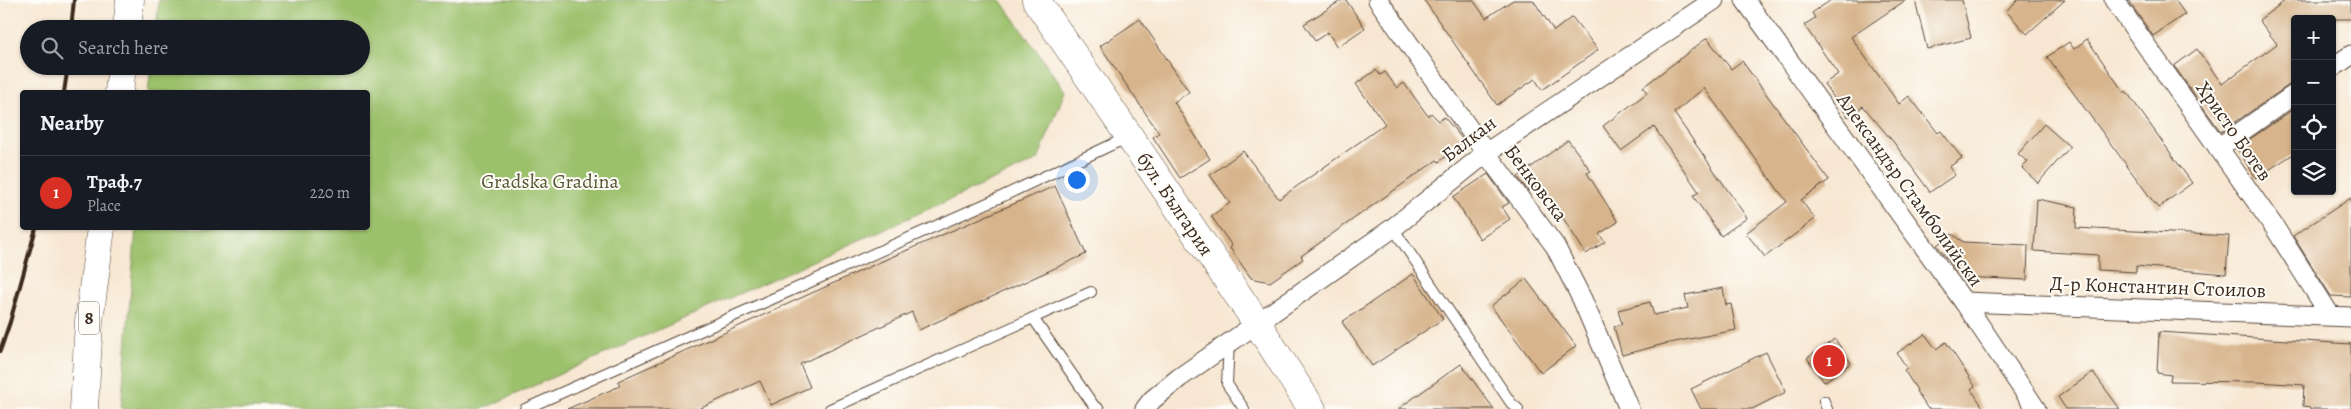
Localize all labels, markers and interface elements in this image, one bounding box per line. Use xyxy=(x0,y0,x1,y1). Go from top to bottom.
map controls xyxy=(2291,15,2336,195)
button: + xyxy=(2291,15,2336,60)
search box xyxy=(20,20,370,75)
icon: search xyxy=(38,34,66,62)
text: Search here xyxy=(78,35,168,61)
button: − xyxy=(2291,60,2336,105)
street label: Христо Ботев xyxy=(2190,76,2278,186)
street label: Александър Стамболийски xyxy=(1830,87,1989,292)
button: locate xyxy=(2291,105,2336,150)
text: Nearby xyxy=(40,109,103,137)
street label: Балкан xyxy=(1436,110,1502,168)
street label: Бенковска xyxy=(1498,139,1574,228)
street label: бул. България xyxy=(1130,147,1220,261)
button: layers xyxy=(2291,150,2336,195)
your location xyxy=(1064,167,1090,193)
park label: Gradska Gradina xyxy=(481,168,620,195)
text: Траф.7 xyxy=(87,169,142,195)
text: 1 xyxy=(53,182,59,204)
text: 220 m xyxy=(310,182,350,204)
text: Place xyxy=(87,195,121,217)
street label: Д-р Константин Стоилов xyxy=(2050,270,2266,304)
road number: 8 xyxy=(79,302,99,334)
pin: 1 xyxy=(1813,342,1845,380)

